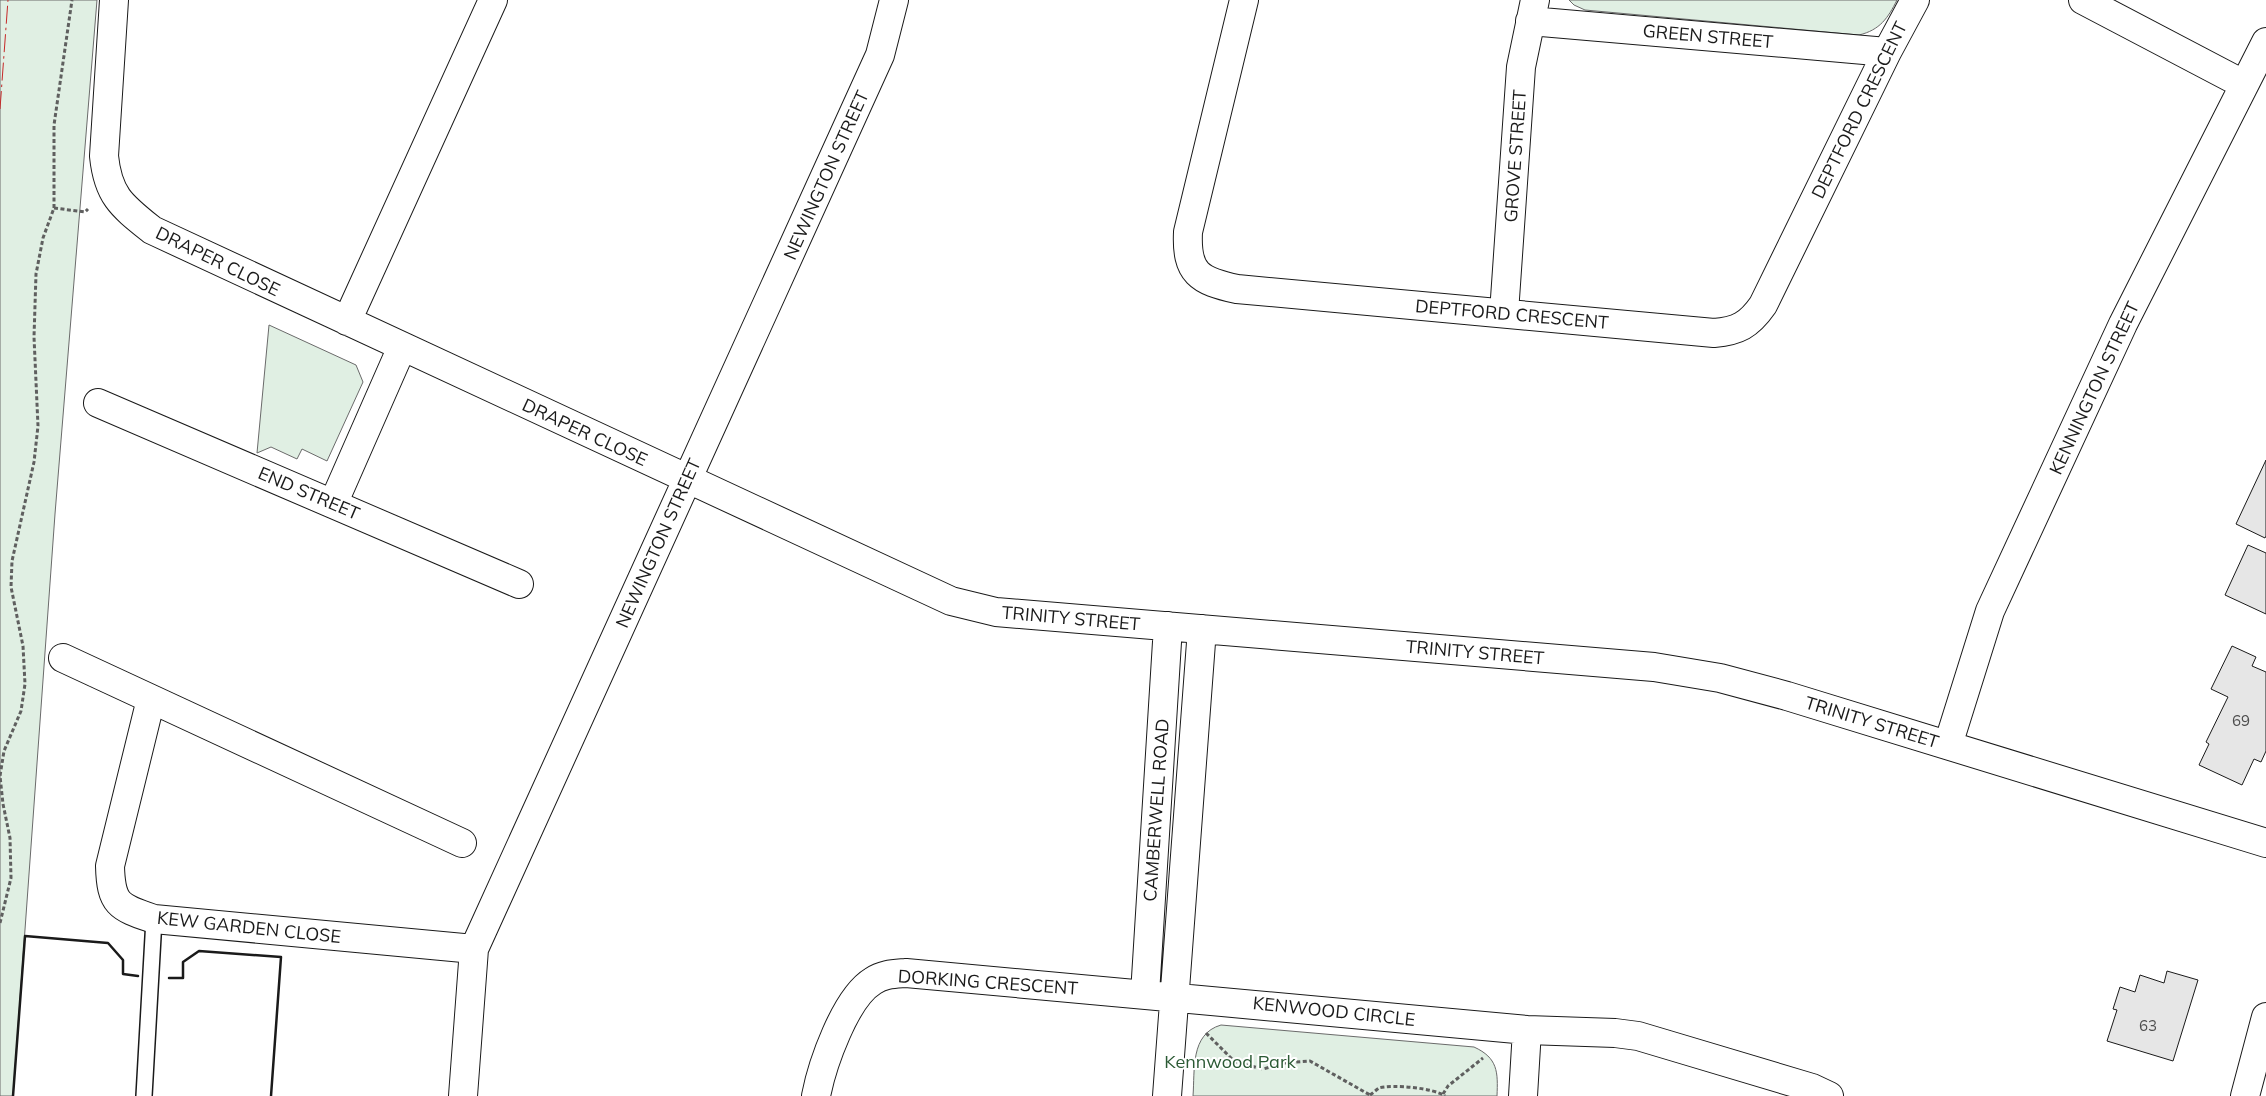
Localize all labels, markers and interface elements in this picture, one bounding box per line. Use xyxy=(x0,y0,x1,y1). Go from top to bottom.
street label: DEPTFORD CRESCENT xyxy=(1806,18,1912,202)
street label: GREEN STREET xyxy=(1642,19,1774,53)
street label: NEWINGTON STREET xyxy=(778,87,874,263)
street label: GROVE STREET xyxy=(1499,89,1531,223)
street label: DRAPER CLOSE xyxy=(152,221,284,301)
street label: DEPTFORD CRESCENT xyxy=(1414,294,1610,334)
street label: KENNINGTON STREET xyxy=(2044,298,2144,478)
street label: DRAPER CLOSE xyxy=(519,393,651,471)
street label: NEWINGTON STREET xyxy=(610,455,706,631)
street label: END STREET xyxy=(255,461,363,525)
street label: TRINITY STREET xyxy=(1001,600,1141,636)
street label: TRINITY STREET xyxy=(1405,634,1545,670)
street label: TRINITY STREET xyxy=(1802,691,1942,753)
house number: 69 xyxy=(2232,711,2250,730)
street label: CAMBERWELL ROAD xyxy=(1138,718,1174,902)
street label: KEW GARDEN CLOSE xyxy=(156,906,342,948)
street label: DORKING CRESCENT xyxy=(897,964,1079,1000)
street label: KENWOOD CIRCLE xyxy=(1252,991,1416,1031)
house number: 63 xyxy=(2139,1016,2157,1035)
park label: Kennwood Park xyxy=(1164,1050,1296,1073)

